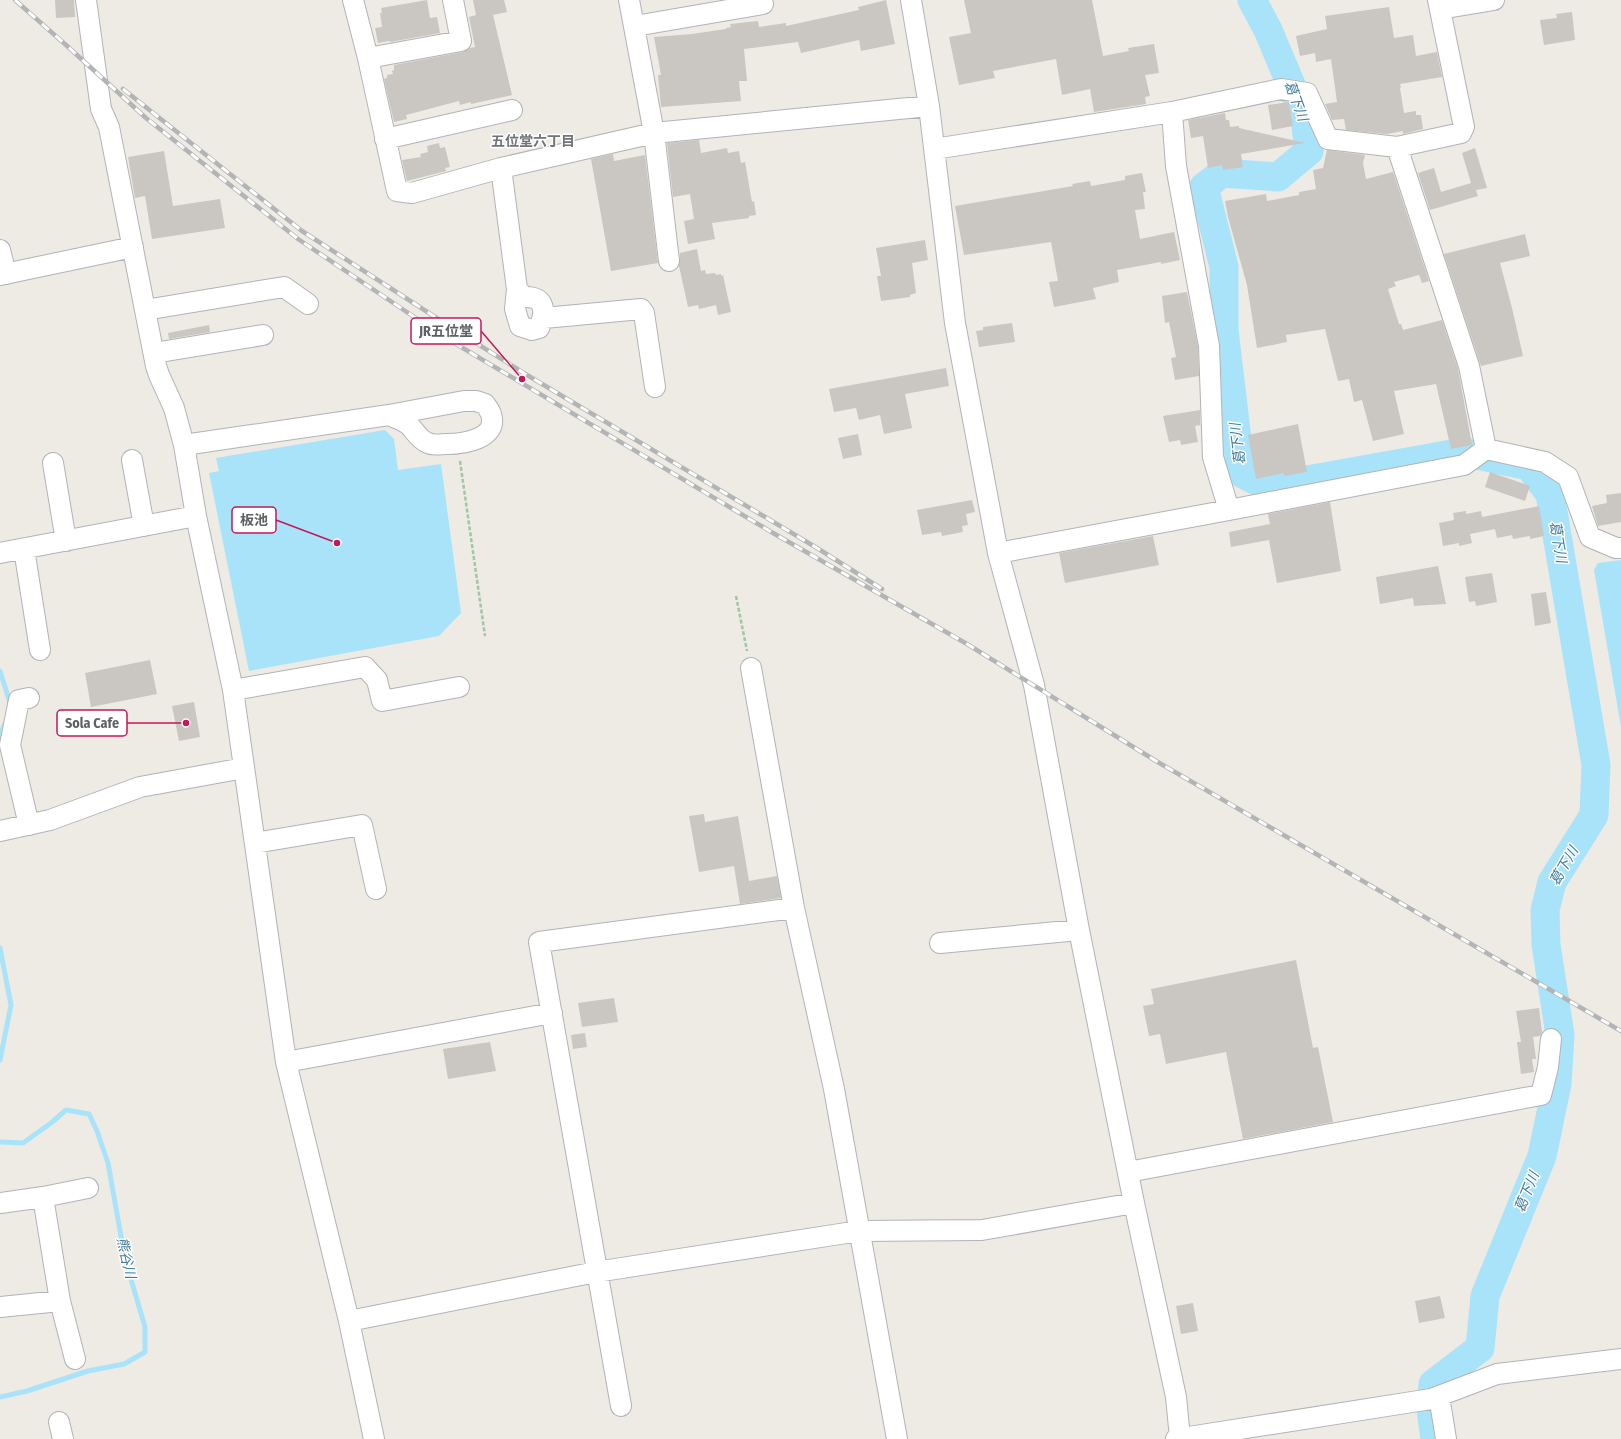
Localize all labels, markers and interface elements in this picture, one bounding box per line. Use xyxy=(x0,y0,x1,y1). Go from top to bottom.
water label: 葛下川 xyxy=(1281,78,1312,126)
district label: 五位堂六丁目 xyxy=(491,133,575,150)
callout: JR五位堂 xyxy=(411,318,481,344)
text: JR五位堂 xyxy=(418,323,473,340)
water label: 葛下川 xyxy=(1227,420,1249,466)
callout: 板池 xyxy=(232,507,276,533)
text: 板池 xyxy=(240,512,268,529)
water label: 葛下川 xyxy=(1546,520,1570,566)
callout: Sola Cafe xyxy=(57,710,127,736)
text: Sola Cafe xyxy=(65,715,119,732)
water label: 葛下川 xyxy=(1546,842,1583,888)
water label: 葛下川 xyxy=(1511,1167,1543,1215)
water label: 熊谷川 xyxy=(113,1236,139,1282)

